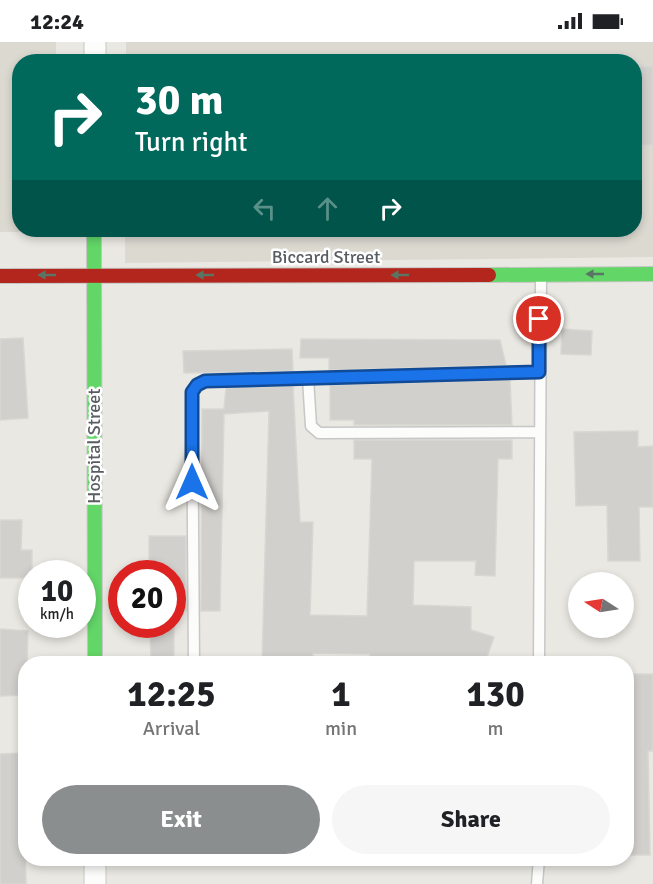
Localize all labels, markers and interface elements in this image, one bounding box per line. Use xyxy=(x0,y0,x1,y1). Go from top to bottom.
text: 12:24 xyxy=(30,8,84,35)
text: 30 m xyxy=(135,75,224,126)
icon: right xyxy=(36,78,114,156)
text: Turn right xyxy=(135,126,248,159)
icon: left xyxy=(248,192,281,225)
icon: ahead xyxy=(311,192,344,225)
icon: right xyxy=(374,192,407,225)
street label: Biccard Street xyxy=(272,246,380,268)
one-way arrow xyxy=(585,269,604,279)
one-way arrow xyxy=(195,270,214,280)
one-way arrow xyxy=(390,270,409,280)
one-way arrow xyxy=(37,271,56,280)
pin xyxy=(513,293,564,344)
icon: arrive xyxy=(522,302,555,335)
street label: Hospital Street xyxy=(83,388,105,504)
position arrow xyxy=(160,450,224,514)
speed limit sign: 20 xyxy=(108,560,186,638)
north arrow xyxy=(568,572,634,638)
map controls xyxy=(568,572,634,638)
text: 10 xyxy=(41,573,73,610)
text: km/h xyxy=(40,605,74,623)
text: 12:25 xyxy=(127,672,216,717)
text: 1 xyxy=(331,672,351,717)
text: 130 xyxy=(466,672,525,717)
text: Arrival xyxy=(143,716,200,741)
text: min xyxy=(325,716,357,741)
text: m xyxy=(488,716,504,741)
button: Exit xyxy=(42,785,320,854)
button: Share xyxy=(332,785,610,854)

